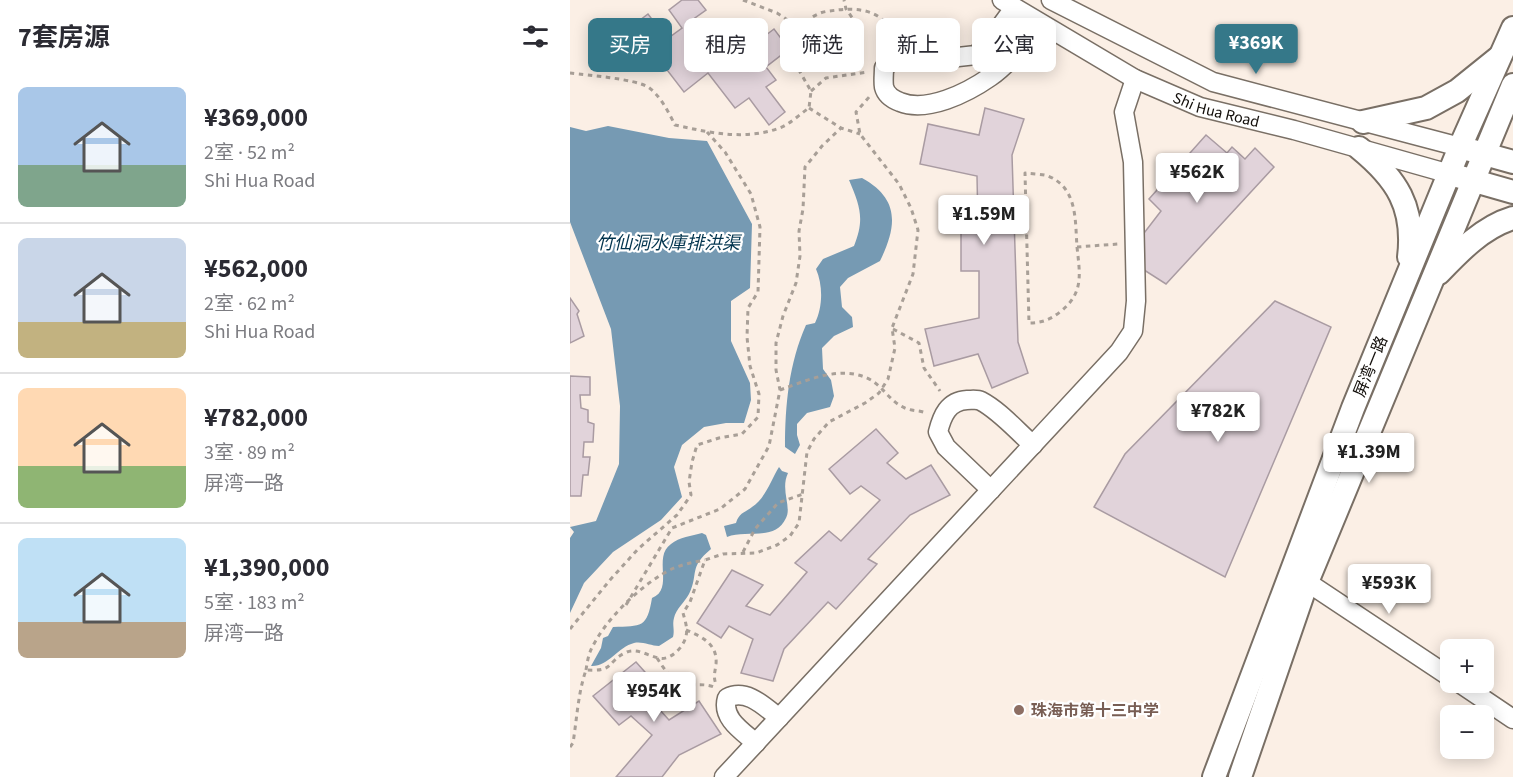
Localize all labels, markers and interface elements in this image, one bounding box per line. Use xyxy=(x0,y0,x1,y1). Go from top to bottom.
chip: 买房 xyxy=(588,18,672,72)
chip: 租房 xyxy=(684,18,768,72)
chip: 筛选 xyxy=(780,18,864,72)
chip: 新上 xyxy=(876,18,960,72)
chip: 公寓 xyxy=(972,18,1056,72)
text: 7套房源 xyxy=(18,19,110,56)
icon: filters xyxy=(519,20,552,53)
pin: ¥369K xyxy=(1214,24,1298,75)
text: ¥369K xyxy=(1229,29,1283,57)
street label: Shi Hua Road xyxy=(1169,87,1262,133)
text: ¥369,000 xyxy=(204,99,308,136)
icon: home xyxy=(66,111,138,183)
text: 2室 · 52 m² xyxy=(204,139,295,167)
pin: ¥562K xyxy=(1155,153,1239,204)
text: ¥562K xyxy=(1170,158,1224,186)
text: Shi Hua Road xyxy=(204,167,315,195)
pin: ¥1.59M xyxy=(935,195,1033,246)
text: ¥1.59M xyxy=(952,200,1016,228)
water label: 竹仙洞水庫排洪渠 xyxy=(596,231,743,256)
text: ¥562,000 xyxy=(204,250,308,287)
icon: home xyxy=(66,262,138,334)
text: 2室 · 62 m² xyxy=(204,290,295,318)
text: Shi Hua Road xyxy=(204,318,315,346)
street label: 屏湾一路 xyxy=(1349,333,1393,400)
pin: ¥782K xyxy=(1176,392,1260,443)
text: ¥782K xyxy=(1191,397,1245,425)
text: ¥782,000 xyxy=(204,399,308,436)
icon: home xyxy=(66,412,138,484)
pin: ¥1.39M xyxy=(1320,433,1418,484)
text: ¥1.39M xyxy=(1337,438,1401,466)
text: 3室 · 89 m² xyxy=(204,439,295,467)
text: 屏湾一路 xyxy=(204,470,284,498)
text: ¥1,390,000 xyxy=(204,549,329,586)
icon: home xyxy=(66,562,138,634)
pin: ¥593K xyxy=(1347,564,1431,615)
text: ¥593K xyxy=(1362,569,1416,597)
text: 5室 · 183 m² xyxy=(204,589,305,617)
text: 屏湾一路 xyxy=(204,620,284,648)
map controls xyxy=(1440,639,1494,759)
button: + xyxy=(1440,639,1494,693)
pin: ¥954K xyxy=(612,672,696,723)
text: ¥954K xyxy=(627,677,681,705)
place label: 珠海市第十三中学 xyxy=(1031,700,1159,722)
marker: 珠海市第十三中学 xyxy=(1012,703,1026,717)
button: − xyxy=(1440,705,1494,759)

